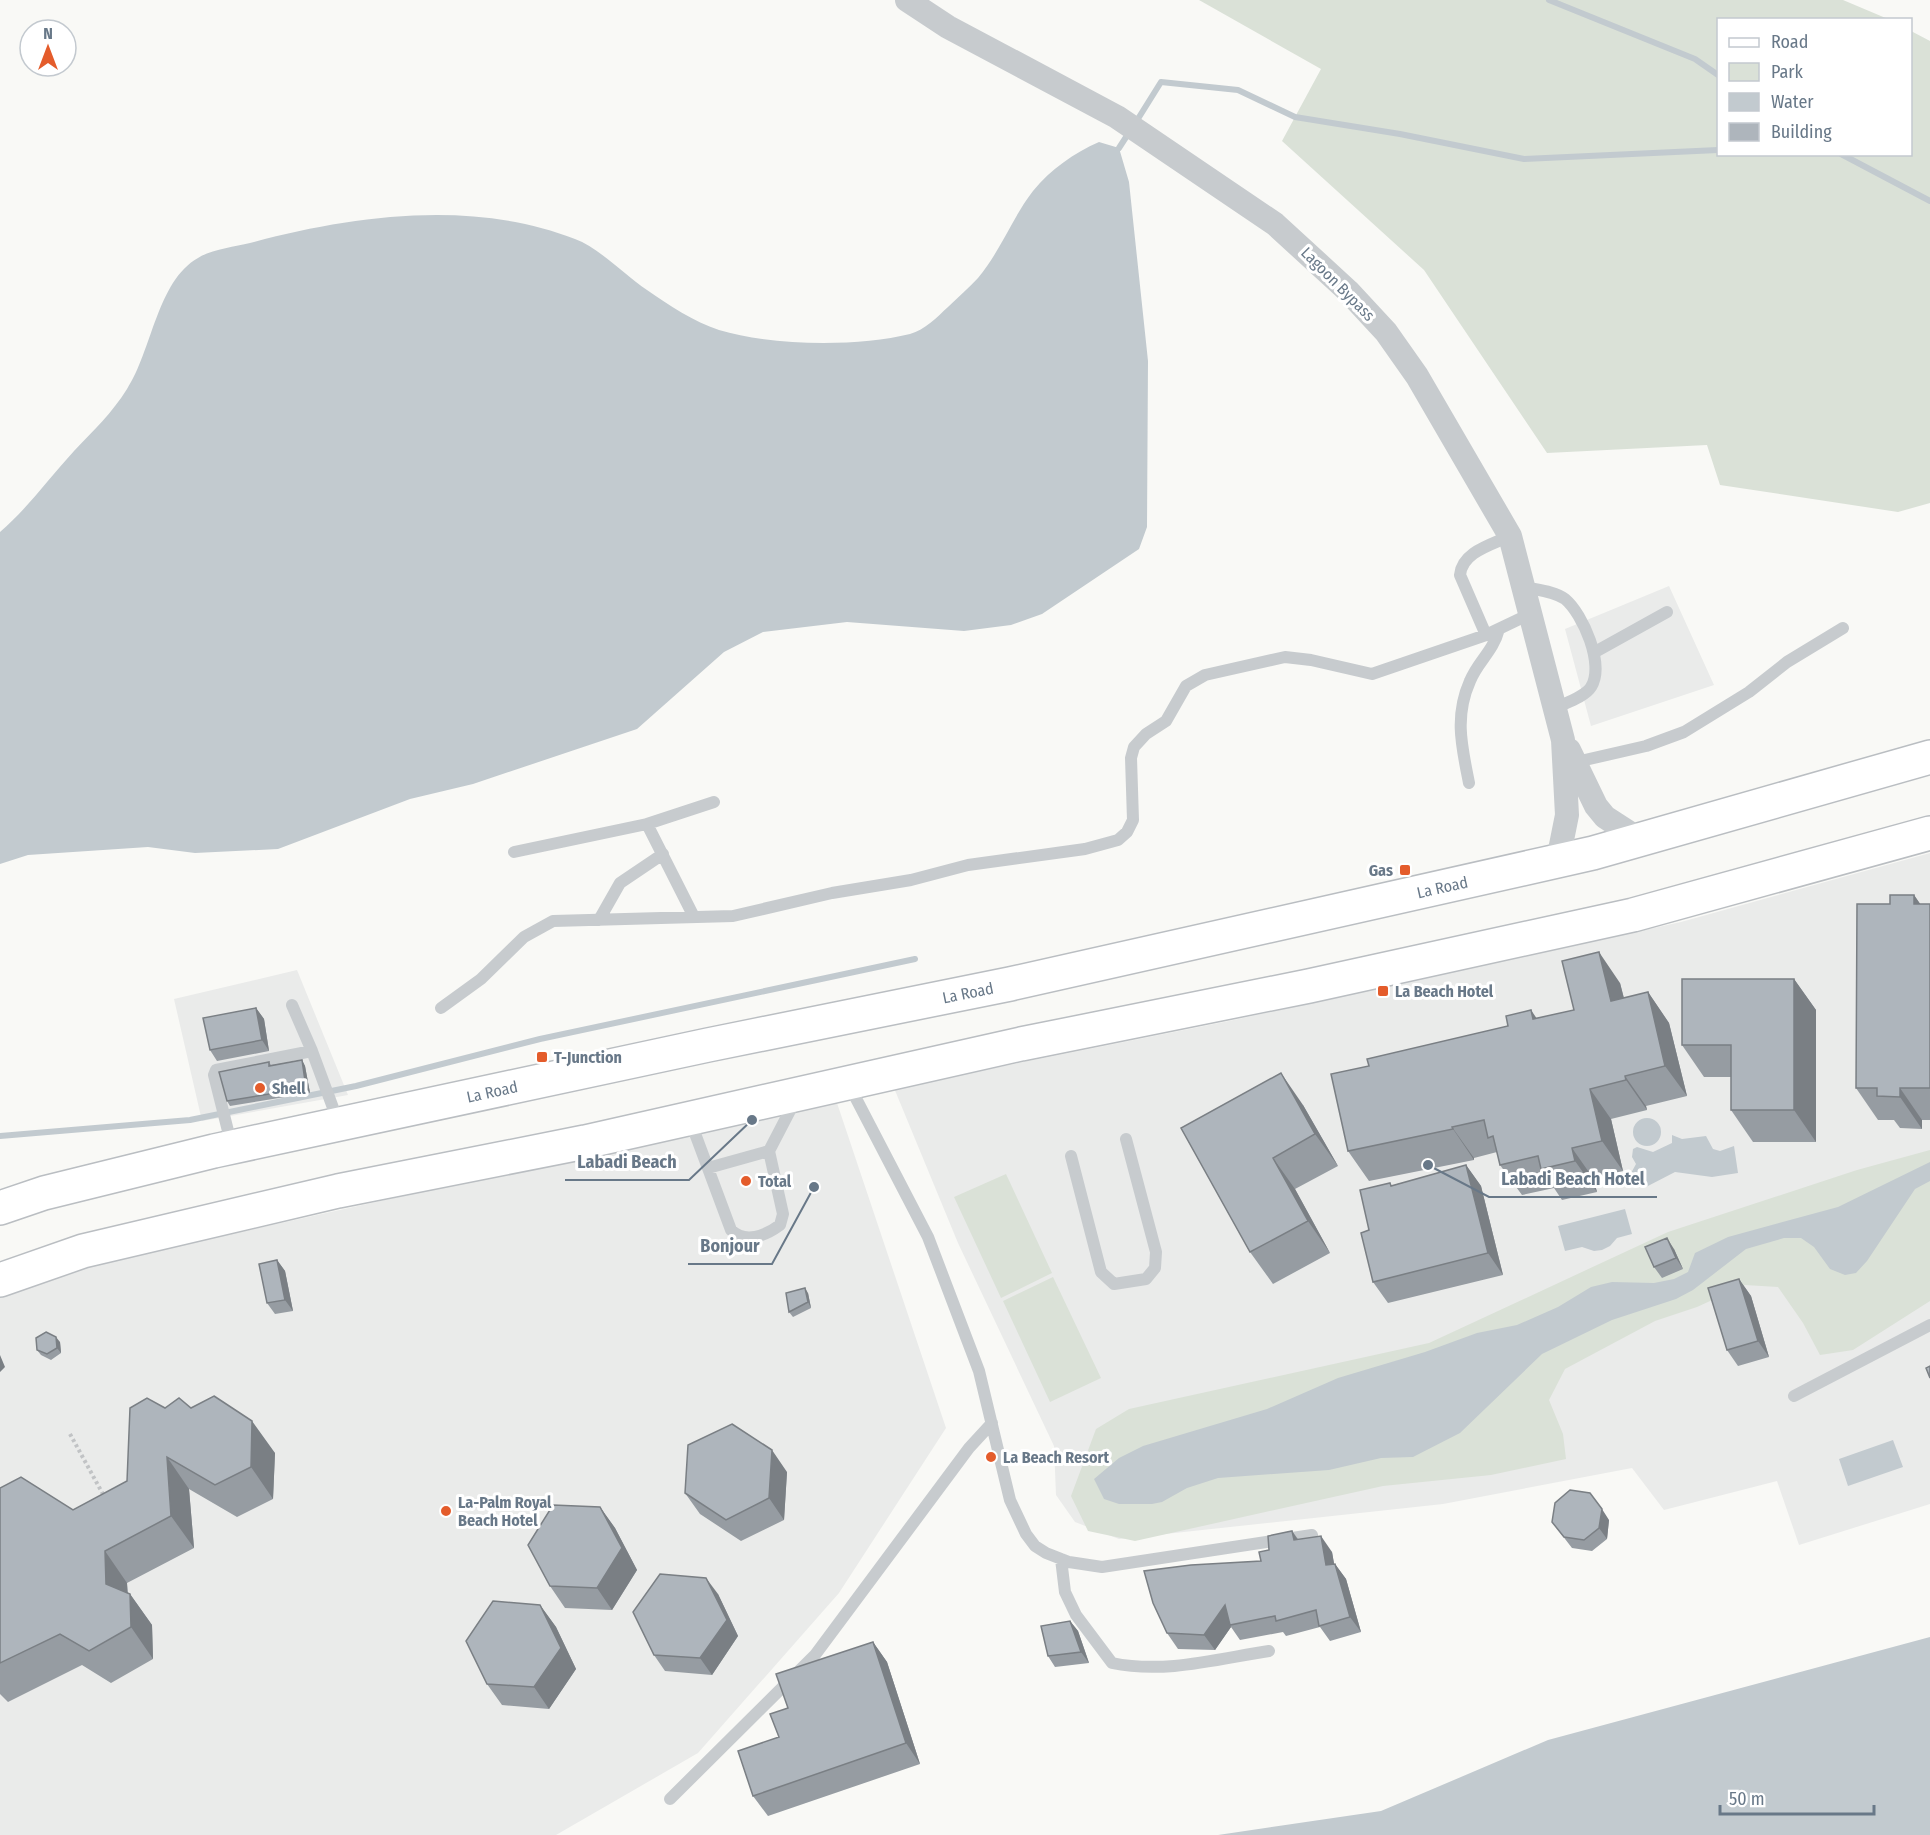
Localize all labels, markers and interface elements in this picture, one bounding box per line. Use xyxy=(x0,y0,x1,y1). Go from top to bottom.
north arrow xyxy=(18,18,78,78)
legend xyxy=(1717,18,1912,156)
text: N xyxy=(43,24,53,43)
text: Road xyxy=(1771,31,1808,53)
text: Park xyxy=(1771,61,1804,83)
text: Water xyxy=(1771,91,1814,113)
text: Building xyxy=(1771,121,1832,143)
street label: Lagoon Bypass xyxy=(1297,243,1379,325)
place label: Gas xyxy=(1369,861,1393,880)
marker: Gas xyxy=(1398,863,1412,877)
street label: La Road xyxy=(1415,872,1470,902)
street label: La Road xyxy=(941,978,995,1007)
place label: La Beach Hotel xyxy=(1395,982,1494,1001)
marker: La Beach Hotel xyxy=(1376,984,1390,998)
place label: T-Junction xyxy=(554,1048,622,1067)
marker: T-Junction xyxy=(535,1050,549,1064)
street label: La Road xyxy=(465,1077,519,1106)
place label: Shell xyxy=(272,1079,306,1098)
marker: Shell xyxy=(253,1081,267,1095)
callout: Labadi Beach xyxy=(565,1144,689,1180)
text: Labadi Beach xyxy=(577,1151,677,1173)
callout: Labadi Beach Hotel xyxy=(1489,1161,1657,1197)
text: Labadi Beach Hotel xyxy=(1501,1168,1645,1190)
place label: Total xyxy=(758,1172,792,1191)
marker: Total xyxy=(739,1174,753,1188)
callout: Bonjour xyxy=(688,1228,772,1264)
text: Bonjour xyxy=(700,1235,760,1257)
place label: La Beach Resort xyxy=(1003,1448,1109,1467)
marker: La Beach Resort xyxy=(984,1450,998,1464)
place label: La-Palm Royal Beach Hotel xyxy=(458,1493,552,1530)
marker: La-Palm Royal Beach Hotel xyxy=(439,1504,453,1518)
scale bar xyxy=(1720,1778,1874,1816)
text: 50 m xyxy=(1729,1788,1765,1810)

